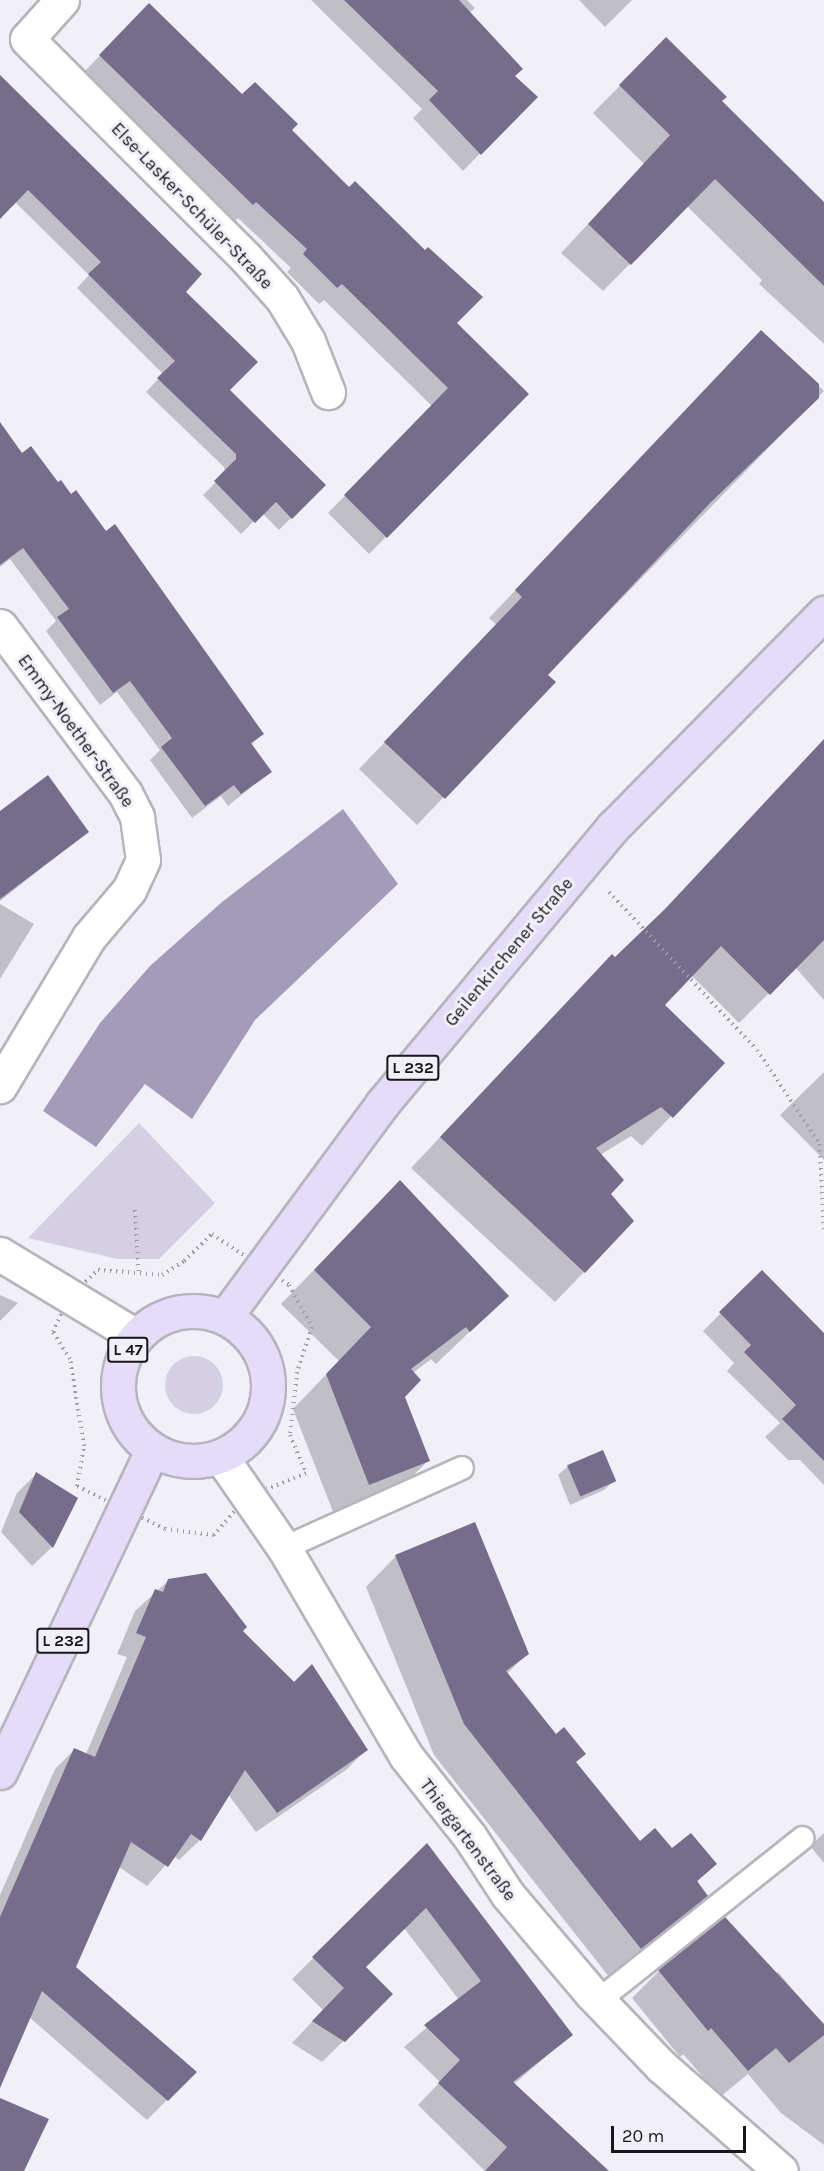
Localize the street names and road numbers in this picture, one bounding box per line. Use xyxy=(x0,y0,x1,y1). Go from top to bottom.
street label: Else-Lasker-Schüler-Straße xyxy=(107,118,277,294)
street label: Emmy-Noether-Straße xyxy=(13,650,139,812)
street label: Geilenkirchener Straße xyxy=(440,873,578,1031)
road number: L 232 xyxy=(386,1055,440,1081)
road number: L 47 xyxy=(107,1337,149,1363)
road number: L 232 xyxy=(36,1628,90,1654)
street label: Thiergartenstraße xyxy=(415,1775,521,1905)

